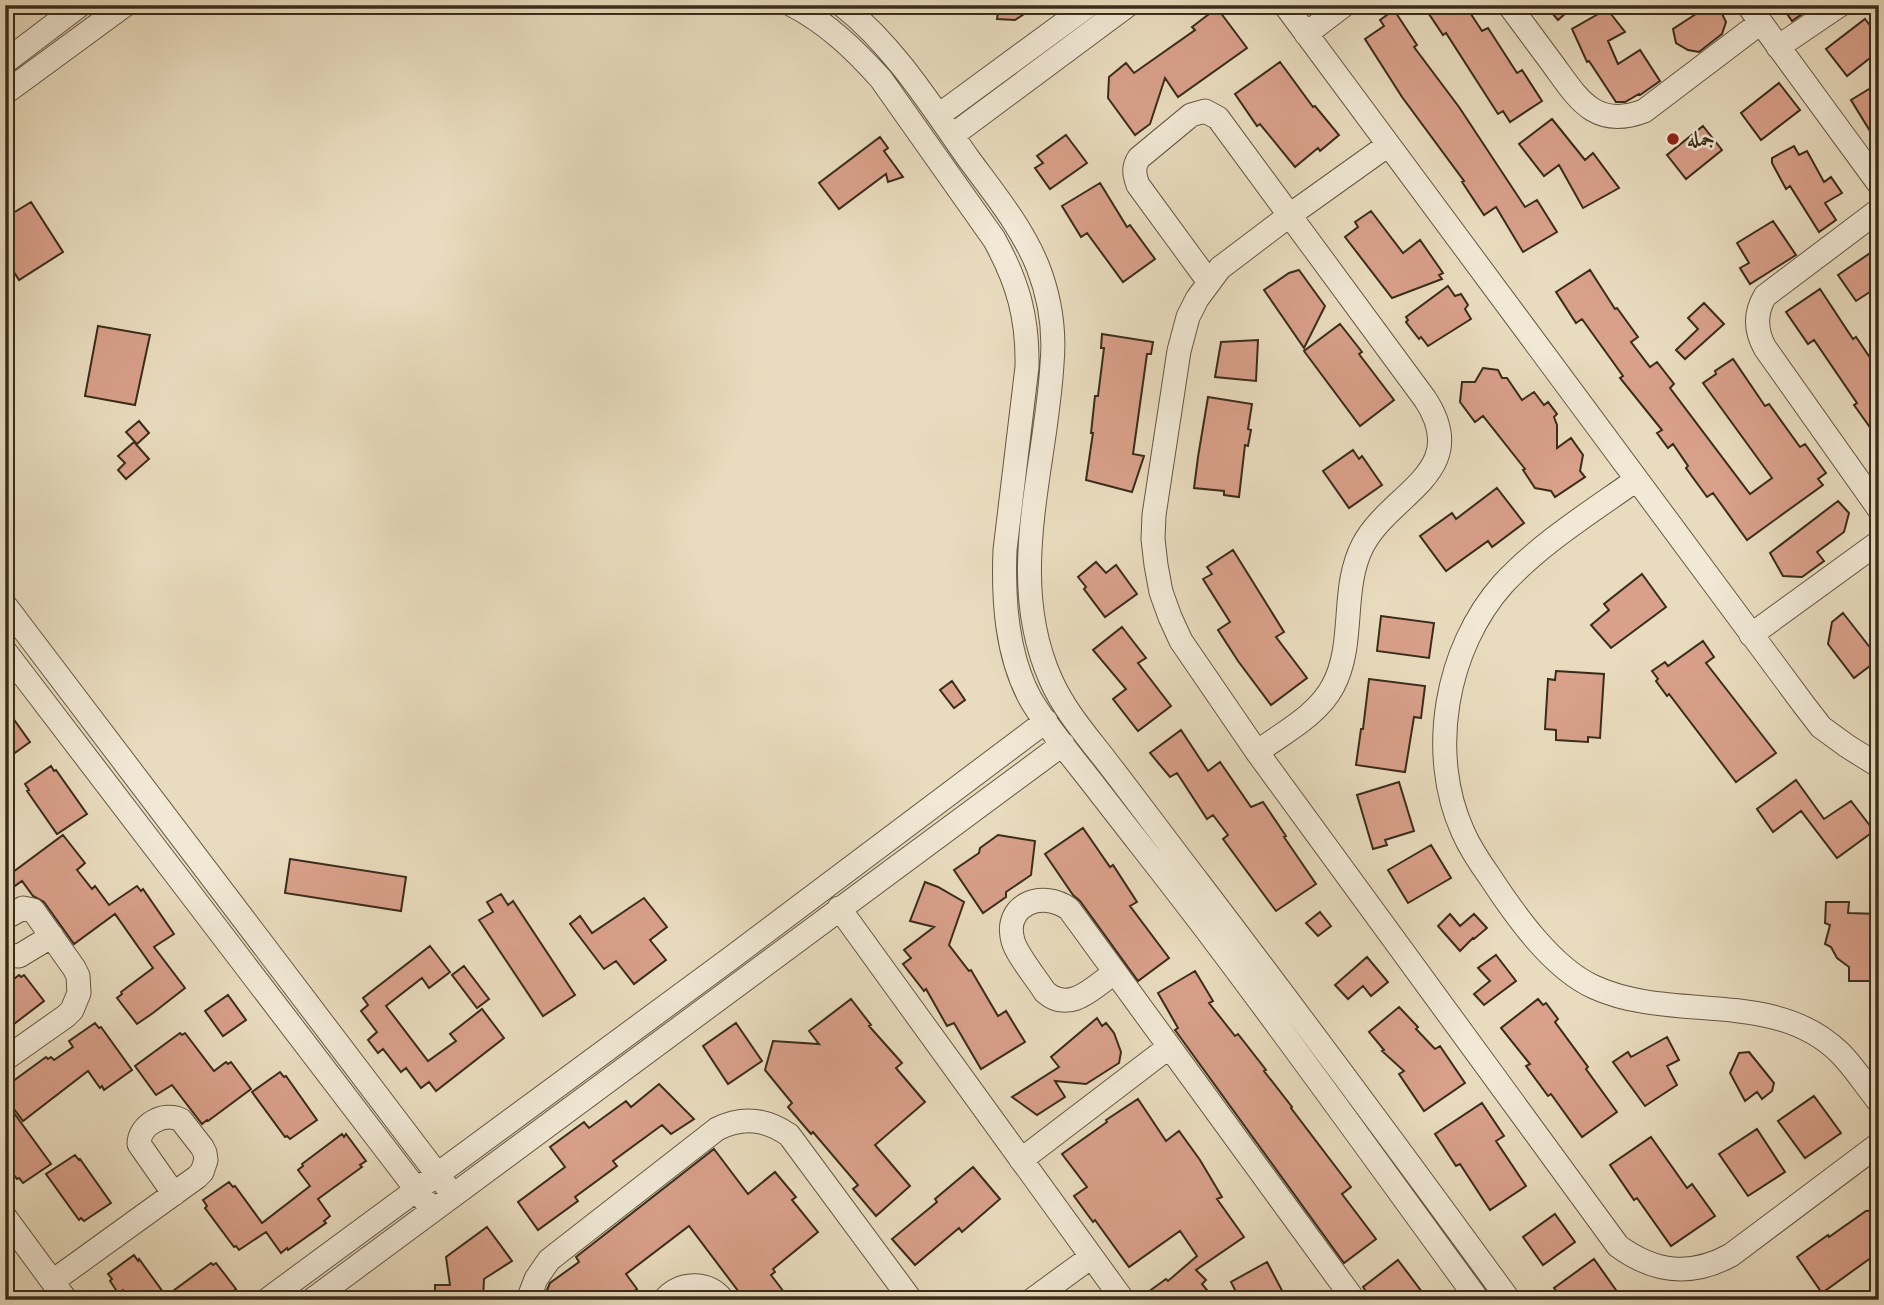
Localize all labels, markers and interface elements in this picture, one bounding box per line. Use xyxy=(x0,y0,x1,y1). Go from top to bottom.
place label: جمله xyxy=(1687,123,1715,154)
marker: جمله xyxy=(1665,131,1681,147)

